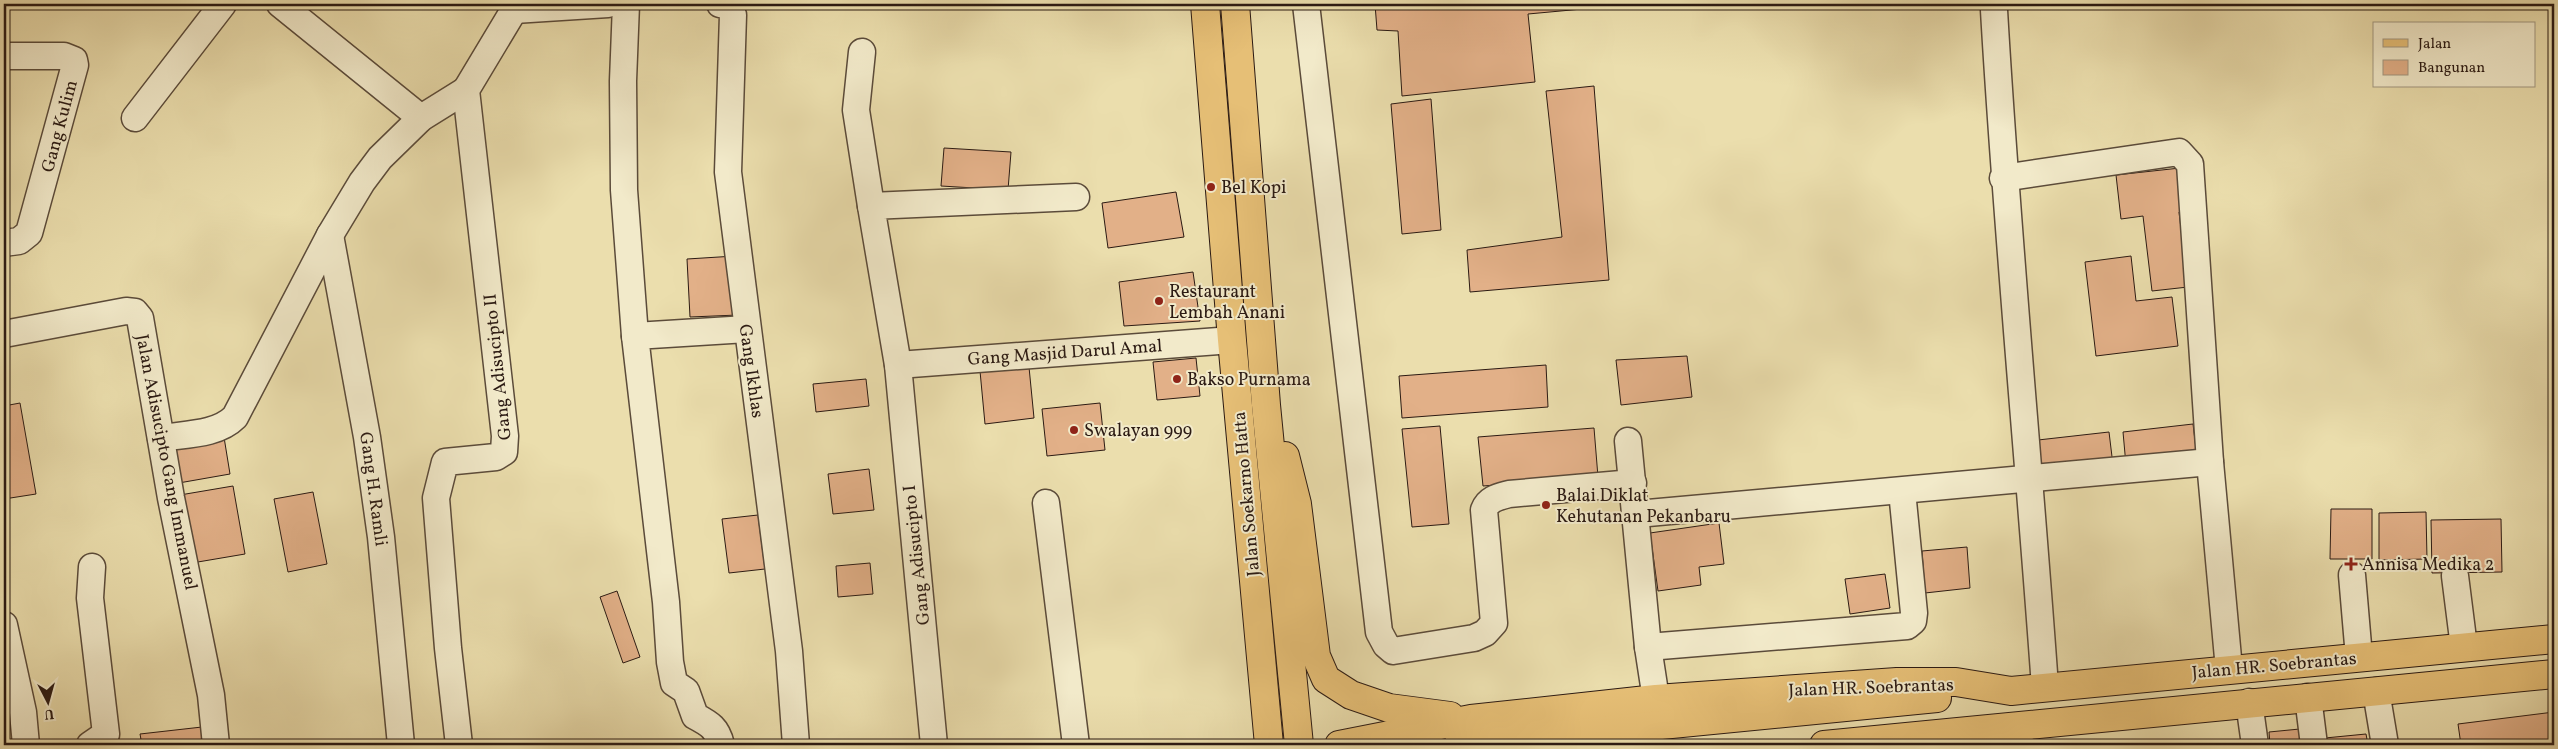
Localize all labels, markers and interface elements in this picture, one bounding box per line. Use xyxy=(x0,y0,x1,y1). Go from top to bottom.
legend xyxy=(2373,22,2536,88)
text: Jalan xyxy=(2418,34,2451,55)
text: Bangunan xyxy=(2418,58,2485,79)
street label: Gang Kulim xyxy=(36,77,85,175)
place label: Bel Kopi xyxy=(1221,176,1287,201)
marker: Bel Kopi xyxy=(1205,181,1217,193)
place label: Restaurant Lembah Anani xyxy=(1169,280,1285,326)
street label: Gang Adisucipto II xyxy=(478,292,519,441)
marker: Restaurant Lembah Anani xyxy=(1153,295,1165,307)
street label: Gang Ikhlas xyxy=(732,323,769,420)
street label: Jalan Adisucipto Gang Immanuel xyxy=(128,332,203,592)
street label: Gang Masjid Darul Amal xyxy=(967,334,1163,373)
place label: Bakso Purnama xyxy=(1187,368,1311,393)
marker: Bakso Purnama xyxy=(1171,373,1183,385)
street label: Jalan Soekarno Hatta xyxy=(1228,410,1267,577)
place label: Swalayan 999 xyxy=(1084,419,1192,444)
marker: Swalayan 999 xyxy=(1068,424,1080,436)
street label: Gang H. Ramli xyxy=(352,430,393,548)
street label: Gang Adisucipto I xyxy=(898,483,937,626)
place label: Balai Diklat Kehutanan Pekanbaru xyxy=(1556,484,1731,530)
marker: Balai Diklat Kehutanan Pekanbaru xyxy=(1540,499,1552,511)
place label: Annisa Medika 2 xyxy=(2362,553,2494,578)
marker: Annisa Medika 2 xyxy=(2344,557,2358,571)
street label: Jalan HR. Soebrantas xyxy=(2191,647,2358,686)
street label: Jalan HR. Soebrantas xyxy=(1788,673,1954,704)
north arrow xyxy=(22,676,72,726)
text: U xyxy=(43,703,55,723)

